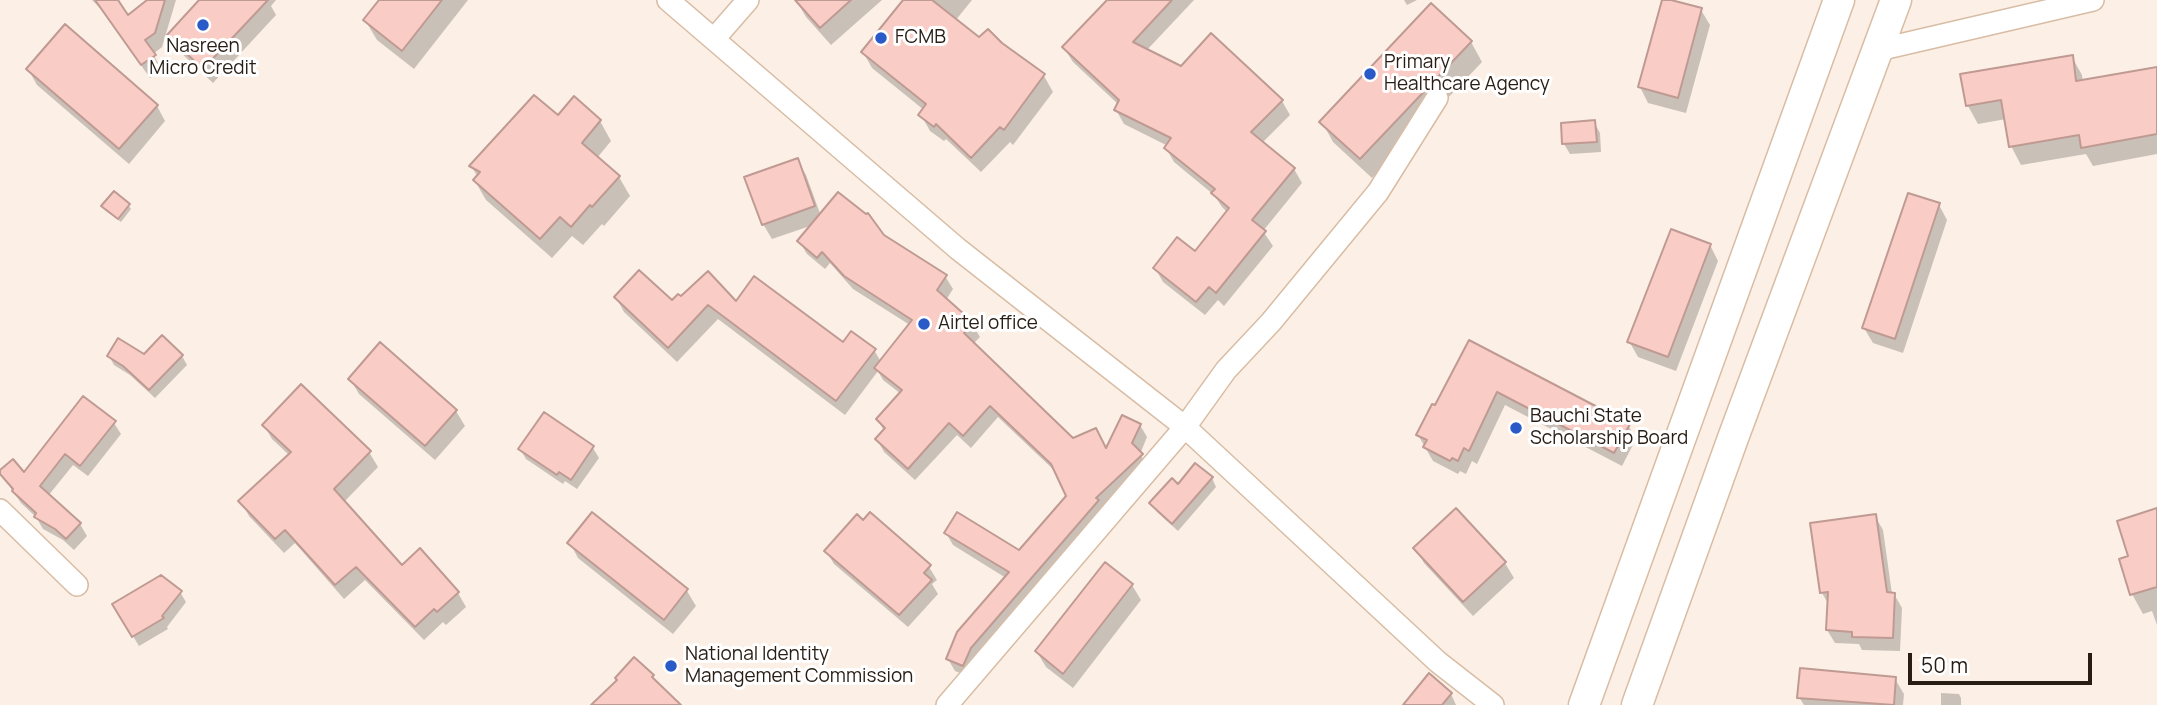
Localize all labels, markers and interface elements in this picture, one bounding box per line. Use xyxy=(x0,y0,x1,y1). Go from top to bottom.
marker: Nasreen Micro Credit xyxy=(195,17,211,33)
place label: FCMB xyxy=(895,27,946,49)
marker: FCMB xyxy=(873,30,889,46)
place label: Nasreen Micro Credit xyxy=(149,36,257,80)
place label: Primary Healthcare Agency xyxy=(1384,52,1550,96)
marker: Primary Healthcare Agency xyxy=(1362,66,1378,82)
place label: Airtel office xyxy=(938,313,1038,335)
marker: Airtel office xyxy=(916,316,932,332)
place label: Bauchi State Scholarship Board xyxy=(1530,406,1688,450)
marker: Bauchi State Scholarship Board xyxy=(1508,420,1524,436)
scale bar xyxy=(1912,638,2096,682)
place label: National Identity Management Commission xyxy=(685,644,913,688)
text: 50 m xyxy=(1921,651,1968,679)
marker: National Identity Management Commission xyxy=(663,658,679,674)

